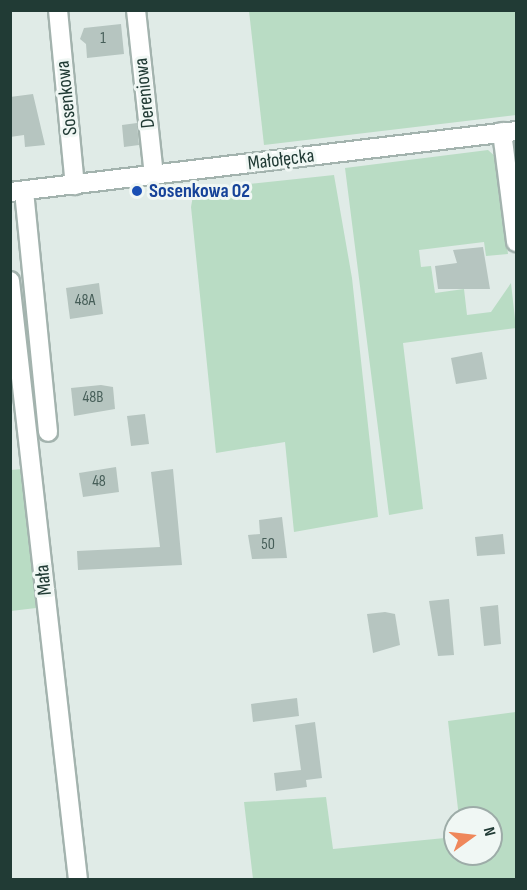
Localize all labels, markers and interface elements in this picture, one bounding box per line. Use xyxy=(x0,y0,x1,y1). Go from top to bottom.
house number: 1 xyxy=(100,29,106,49)
street label: Dereniowa xyxy=(129,57,161,129)
street label: Sosenkowa xyxy=(51,60,83,136)
street label: Małołęcka xyxy=(246,144,316,176)
place label: Sosenkowa 02 xyxy=(149,179,250,203)
marker: Sosenkowa 02 xyxy=(130,184,144,198)
house number: 48A xyxy=(75,291,95,311)
house number: 48B xyxy=(83,388,103,408)
house number: 48 xyxy=(92,472,106,492)
house number: 50 xyxy=(261,535,275,555)
street label: Mała xyxy=(30,563,58,597)
north arrow xyxy=(443,806,503,866)
text: N xyxy=(479,825,499,838)

